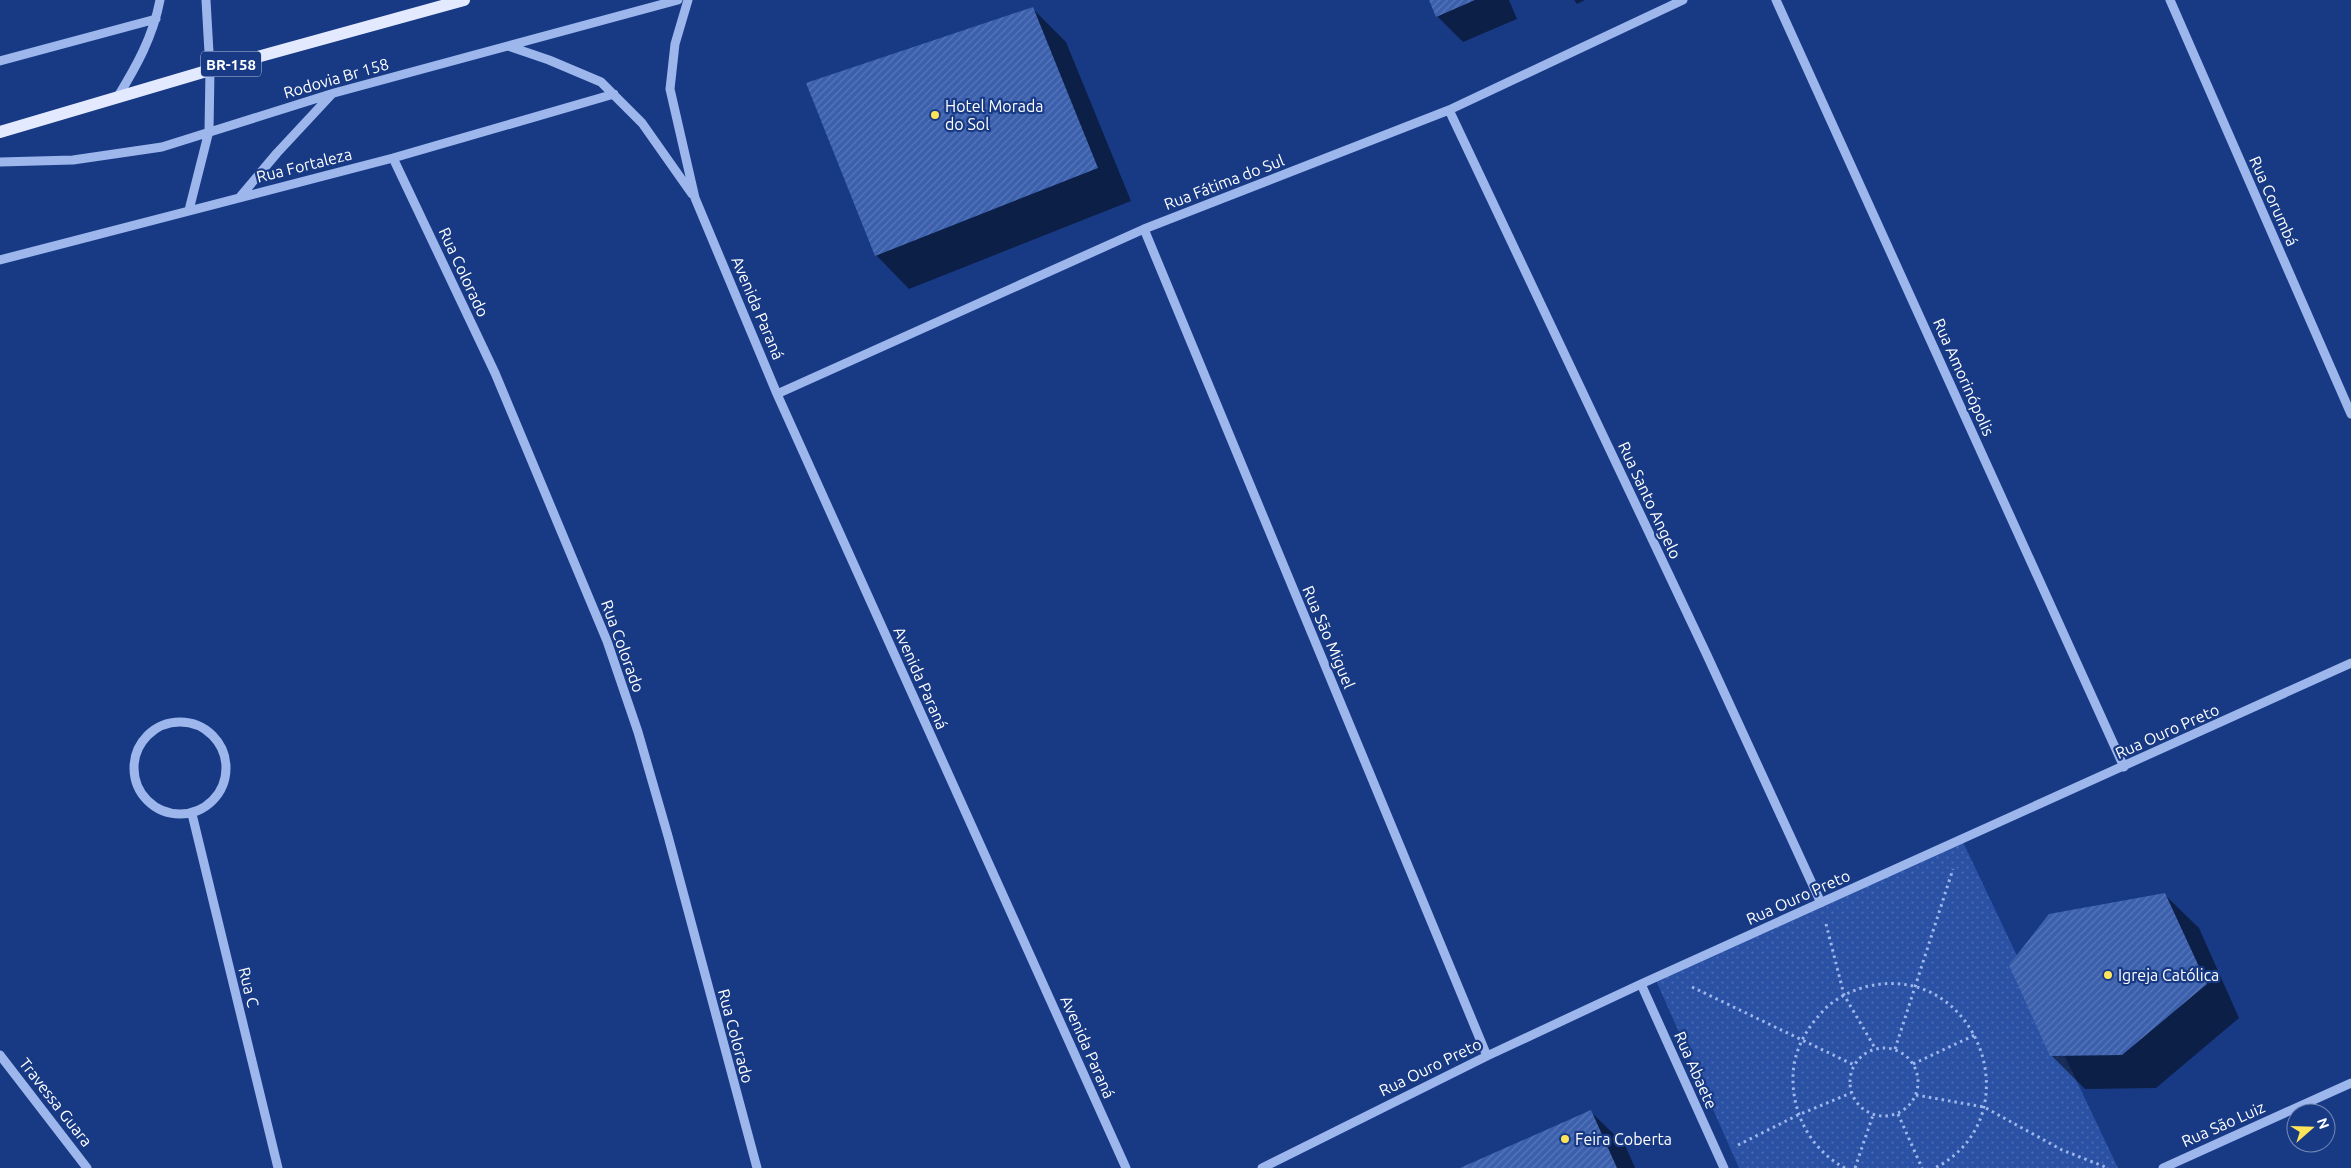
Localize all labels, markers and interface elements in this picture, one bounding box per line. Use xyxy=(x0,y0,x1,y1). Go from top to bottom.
road number: BR-158 xyxy=(201,52,261,76)
street label: Rodovia Br 158 xyxy=(281,54,391,102)
place label: Hotel Morada do Sol xyxy=(945,97,1044,133)
marker: Hotel Morada do Sol xyxy=(929,109,941,121)
street label: Rua Fortaleza xyxy=(254,144,354,186)
street label: Rua Fátima do Sul xyxy=(1161,151,1287,213)
street label: Rua Corumbá xyxy=(2246,153,2302,249)
street label: Rua Colorado xyxy=(435,224,493,320)
street label: Avenida Paraná xyxy=(728,254,788,362)
street label: Rua Amorinópolis xyxy=(1930,315,1998,439)
street label: Rua Santo Angelo xyxy=(1615,439,1685,561)
street label: Rua São Miguel xyxy=(1299,583,1359,691)
street label: Rua Colorado xyxy=(598,597,648,695)
street label: Avenida Paraná xyxy=(890,624,952,732)
street label: Rua Ouro Preto xyxy=(2112,700,2222,762)
street label: Rua Ouro Preto xyxy=(1743,866,1853,928)
street label: Rua C xyxy=(235,965,263,1009)
place label: Igreja Católica xyxy=(2118,966,2219,984)
marker: Igreja Católica xyxy=(2102,969,2114,981)
street label: Rua Colorado xyxy=(715,987,757,1085)
street label: Avenida Paraná xyxy=(1057,993,1119,1101)
street label: Rua Abaete xyxy=(1671,1028,1721,1112)
street label: Rua Ouro Preto xyxy=(1376,1034,1484,1100)
street label: Travessa Guara xyxy=(16,1054,96,1150)
street label: Rua São Luiz xyxy=(2179,1098,2267,1150)
north arrow xyxy=(2286,1103,2336,1153)
text: N xyxy=(2314,1116,2333,1131)
place label: Feira Coberta xyxy=(1575,1130,1672,1148)
marker: Feira Coberta xyxy=(1559,1133,1571,1145)

